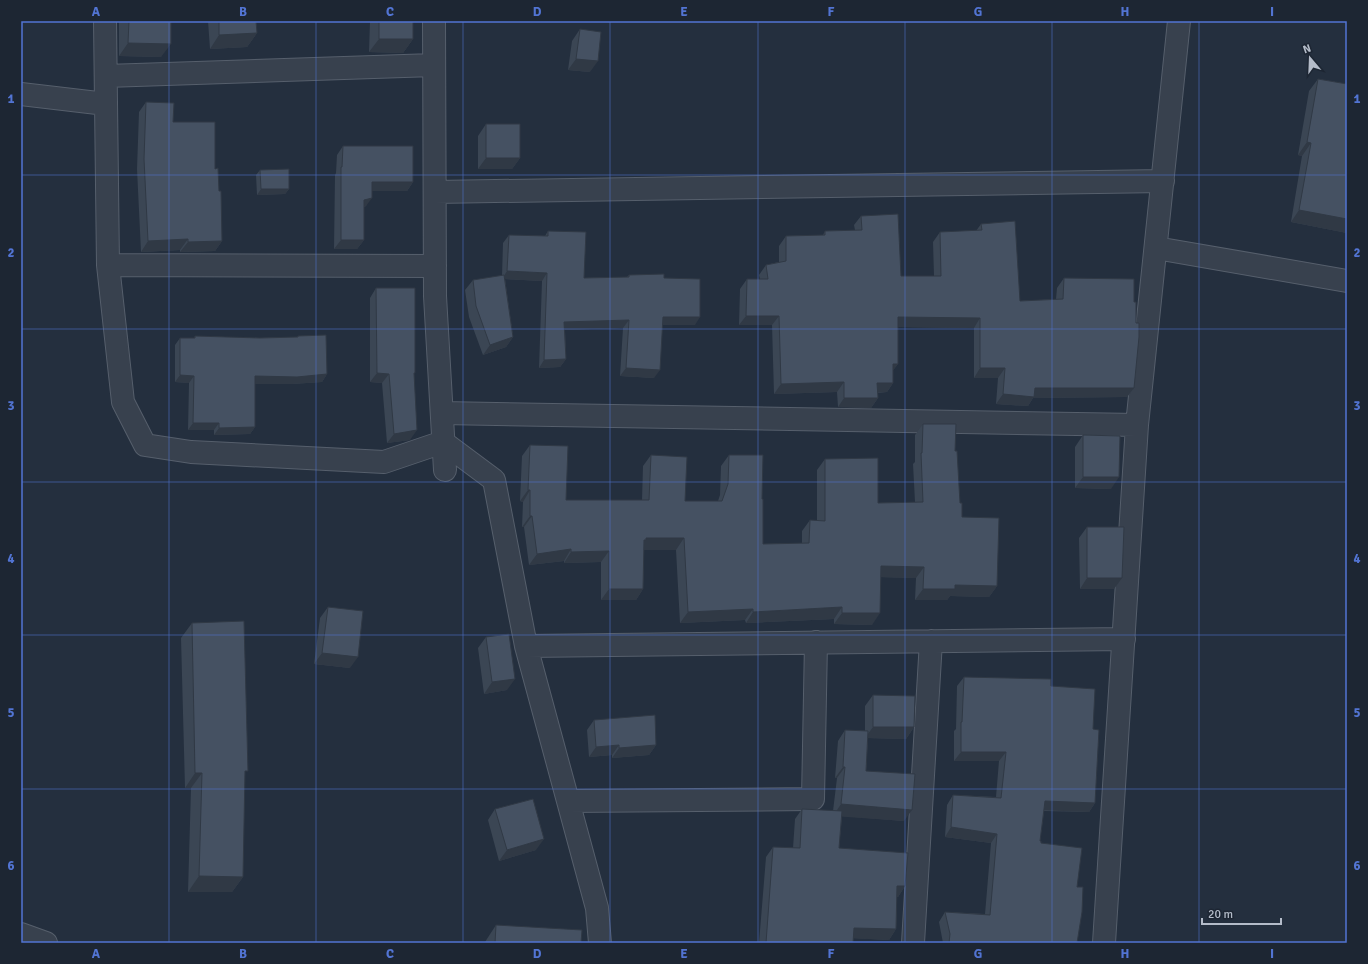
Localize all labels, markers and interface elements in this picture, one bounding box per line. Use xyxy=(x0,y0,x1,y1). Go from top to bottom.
text: A xyxy=(92,4,101,20)
text: B xyxy=(239,4,247,20)
text: C xyxy=(386,4,394,20)
text: D xyxy=(533,4,542,20)
text: E xyxy=(680,4,688,20)
text: F xyxy=(828,4,835,20)
text: G xyxy=(974,4,982,20)
text: H xyxy=(1121,4,1129,20)
text: I xyxy=(1270,4,1274,20)
north arrow xyxy=(1290,38,1330,78)
text: N xyxy=(1301,42,1313,56)
text: 1 xyxy=(7,91,15,107)
text: 1 xyxy=(1353,91,1361,107)
text: 2 xyxy=(7,245,15,261)
text: 2 xyxy=(1353,245,1361,261)
text: 3 xyxy=(7,398,15,414)
text: 3 xyxy=(1353,398,1361,414)
text: 4 xyxy=(7,551,15,567)
text: 4 xyxy=(1353,551,1361,567)
text: 5 xyxy=(7,705,15,721)
text: 5 xyxy=(1353,705,1361,721)
text: 6 xyxy=(7,858,15,874)
text: 6 xyxy=(1353,858,1361,874)
scale bar xyxy=(1202,900,1281,926)
text: 20 m xyxy=(1208,907,1233,922)
text: A xyxy=(92,946,101,962)
text: B xyxy=(239,946,247,962)
text: C xyxy=(386,946,394,962)
text: D xyxy=(533,946,542,962)
text: E xyxy=(680,946,688,962)
text: F xyxy=(828,946,835,962)
text: G xyxy=(974,946,982,962)
text: H xyxy=(1121,946,1129,962)
text: I xyxy=(1270,946,1274,962)

